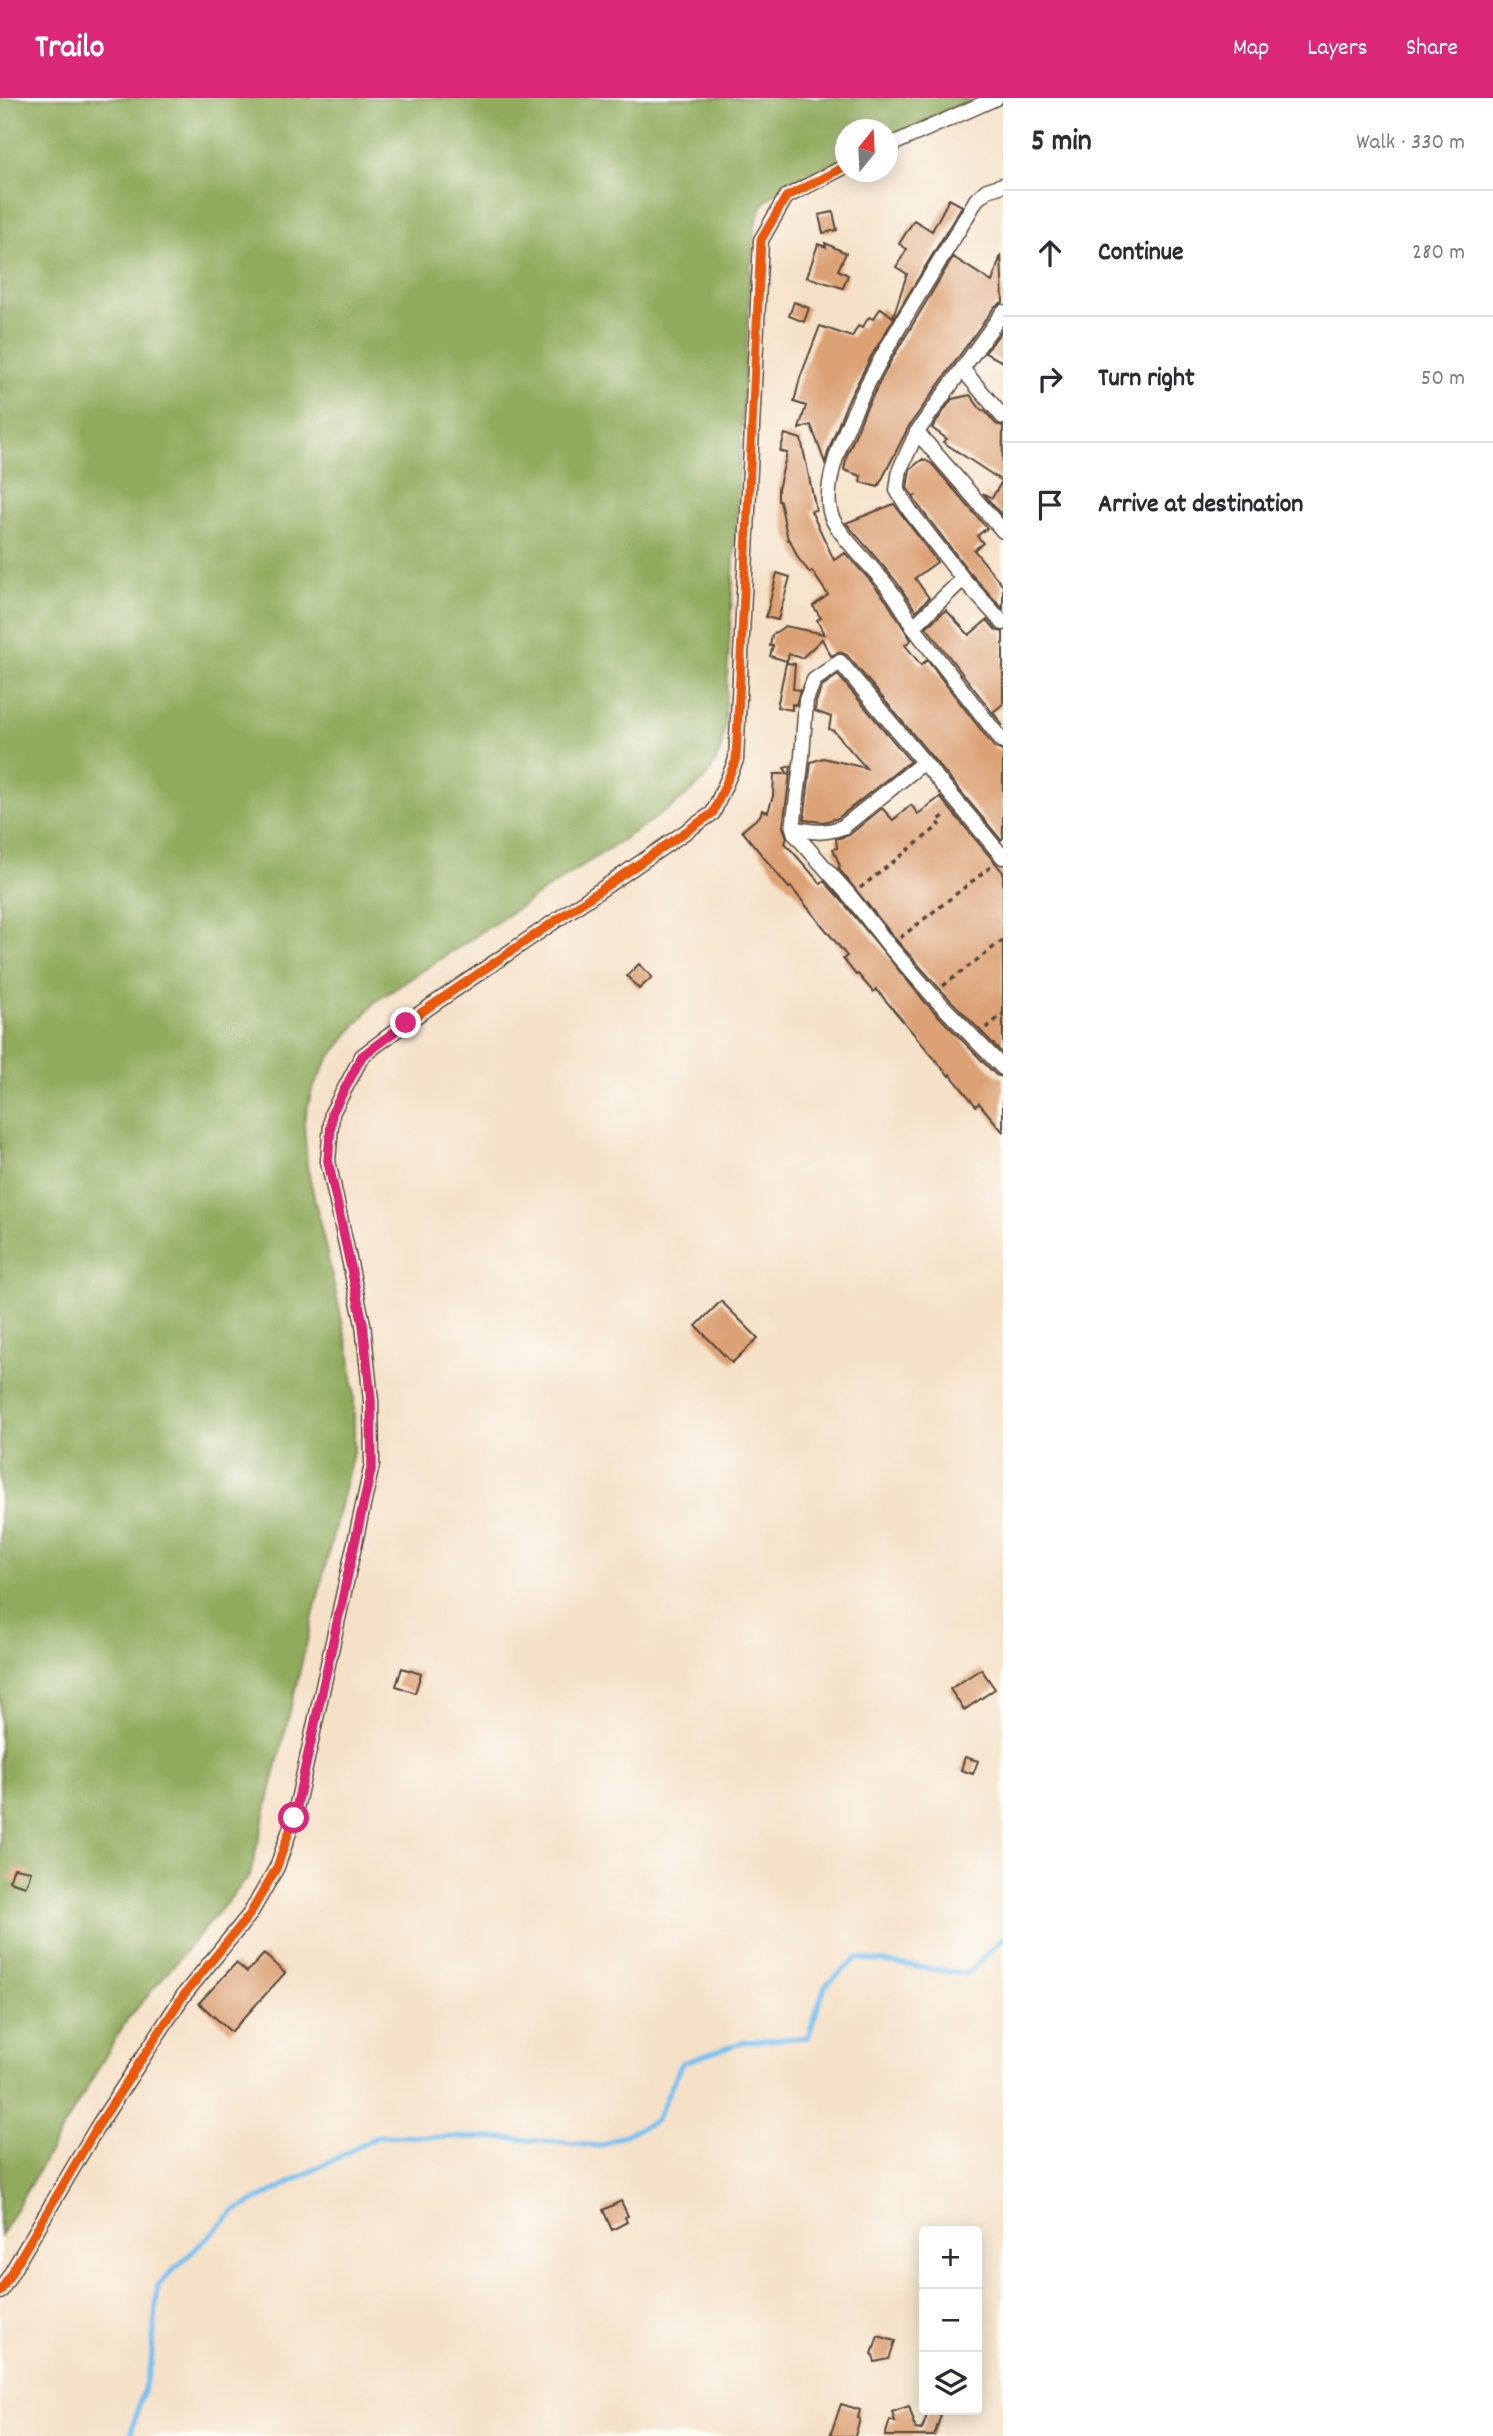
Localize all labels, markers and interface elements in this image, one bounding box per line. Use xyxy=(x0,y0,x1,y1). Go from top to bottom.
text: Trailo xyxy=(35,26,105,73)
text: Map xyxy=(1233,32,1269,66)
text: Layers xyxy=(1307,32,1368,66)
text: Share xyxy=(1406,32,1458,66)
north arrow xyxy=(835,119,898,182)
text: 5 min xyxy=(1031,122,1092,165)
text: Walk · 330 m xyxy=(1356,127,1465,160)
icon: ahead xyxy=(1031,234,1069,272)
text: Continue xyxy=(1098,235,1183,272)
text: 280 m xyxy=(1412,237,1465,270)
icon: right xyxy=(1031,360,1069,398)
text: Turn right xyxy=(1098,361,1195,398)
text: 50 m xyxy=(1421,363,1465,396)
icon: arrive xyxy=(1031,486,1069,524)
text: Arrive at destination xyxy=(1098,487,1303,524)
route end xyxy=(390,1007,421,1038)
route start xyxy=(278,1802,309,1833)
map controls xyxy=(919,2226,982,2415)
button: + xyxy=(919,2226,982,2289)
button: − xyxy=(919,2289,982,2352)
button: layers xyxy=(919,2352,982,2415)

